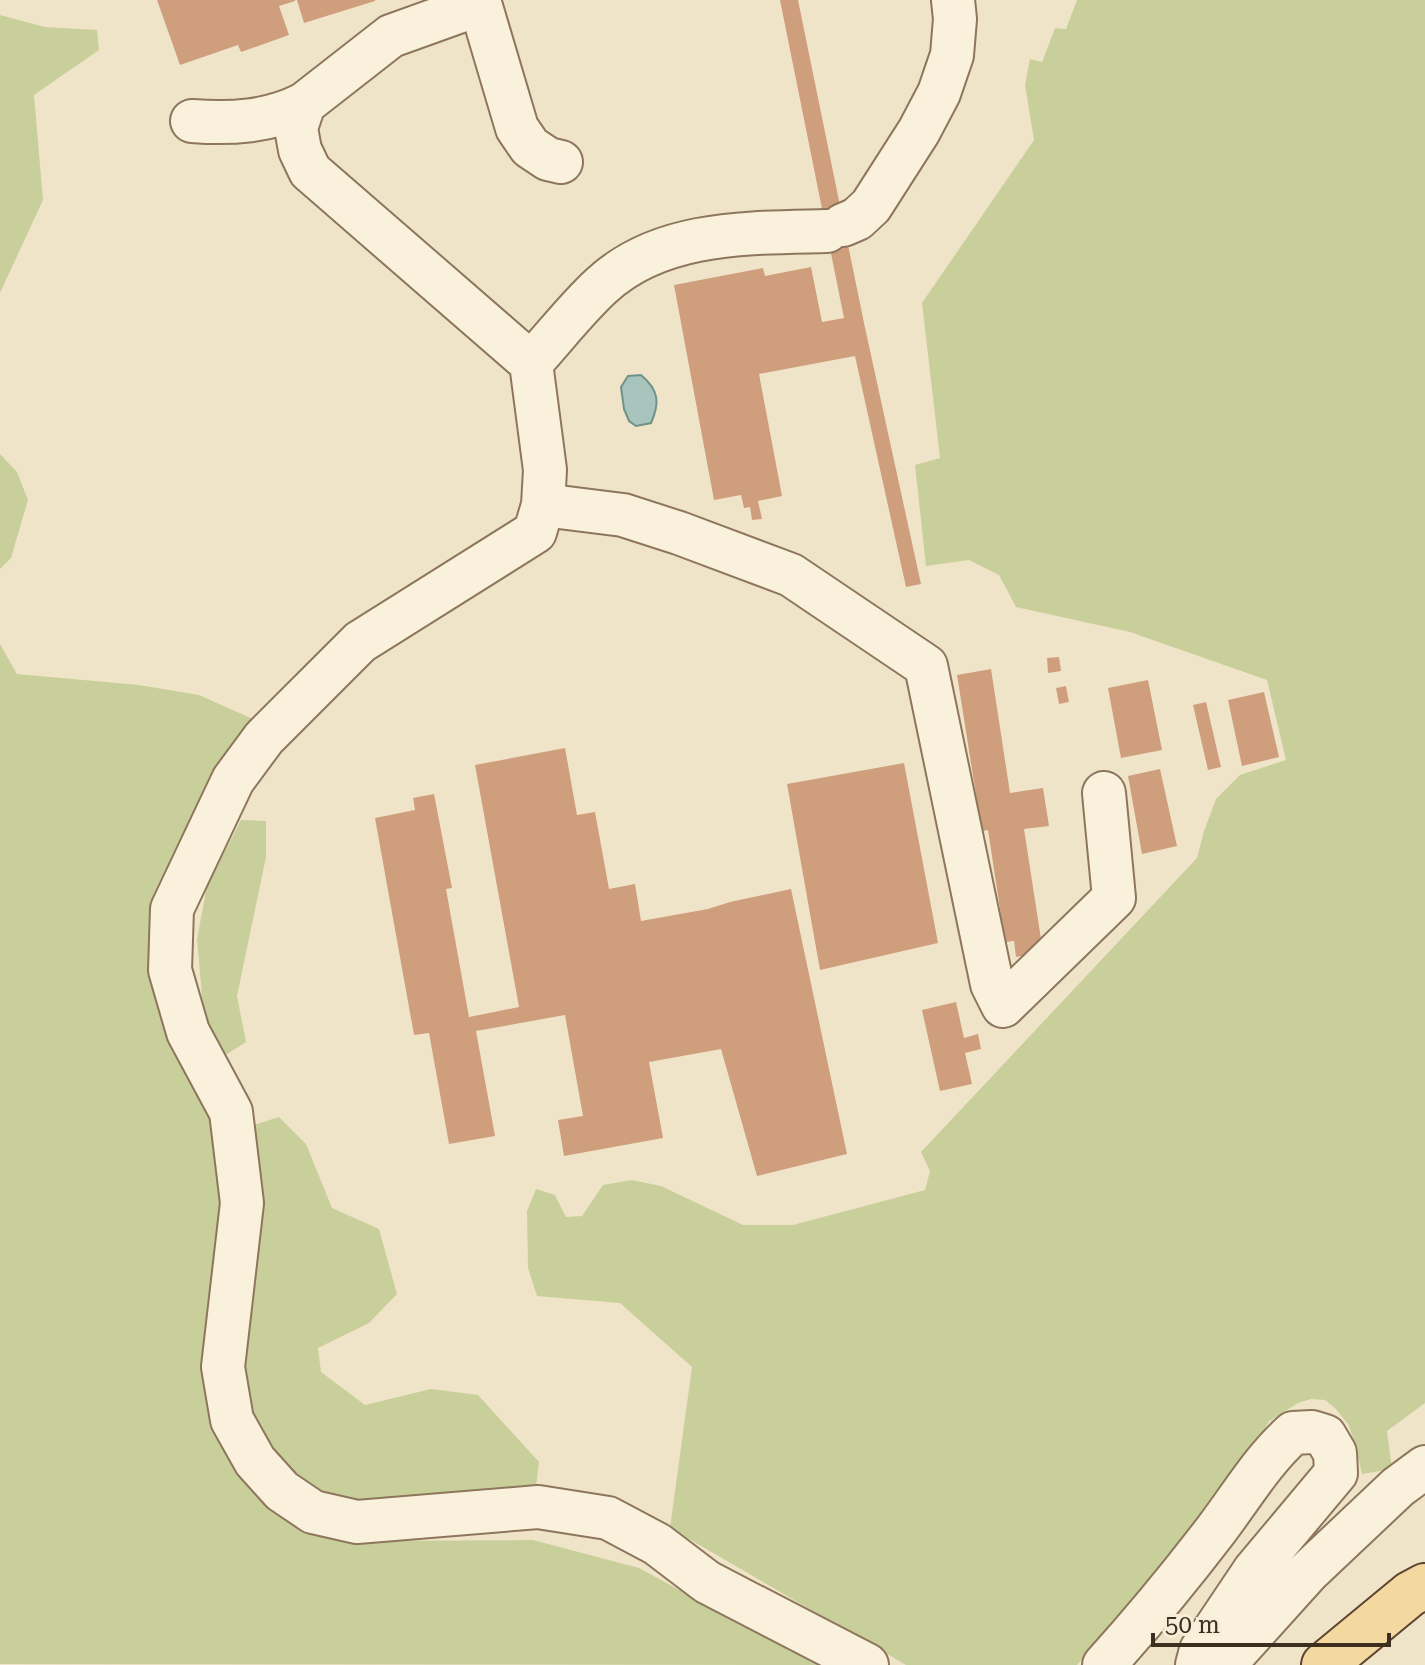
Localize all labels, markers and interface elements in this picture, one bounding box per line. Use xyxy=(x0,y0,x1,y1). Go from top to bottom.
scale bar xyxy=(1153,1597,1389,1647)
text: 50 m xyxy=(1165,1611,1220,1639)

